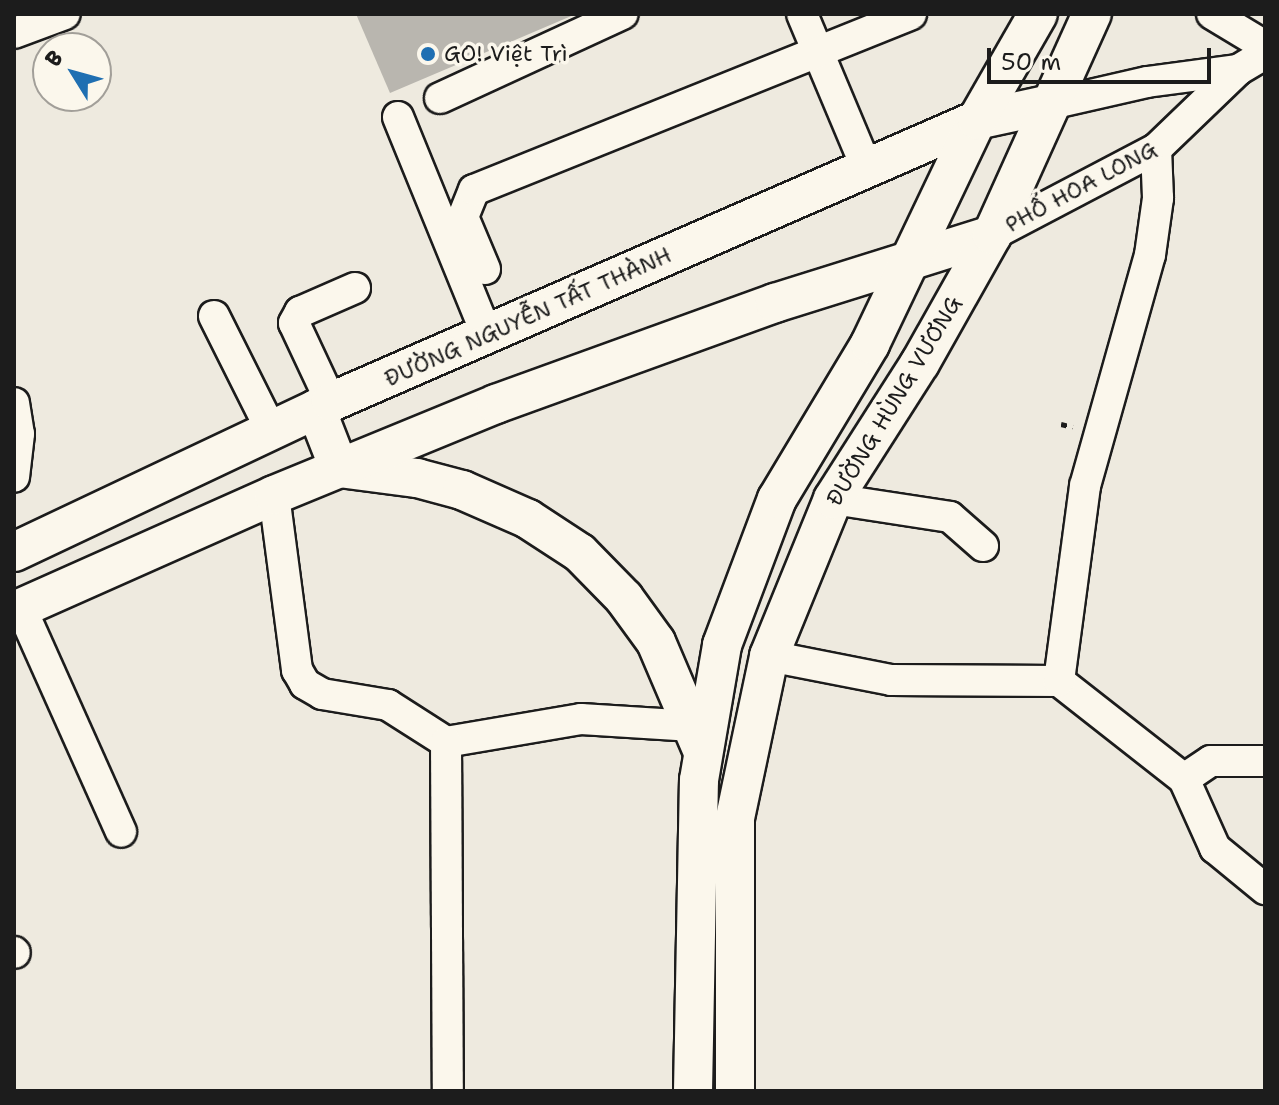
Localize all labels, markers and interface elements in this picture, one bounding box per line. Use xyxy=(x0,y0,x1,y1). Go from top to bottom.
north arrow xyxy=(32,32,112,112)
scale bar xyxy=(991,32,1215,82)
place label: GO! Việt Trì xyxy=(444,41,568,67)
text: B xyxy=(38,44,70,73)
marker: GO! Việt Trì xyxy=(419,45,437,63)
text: 50 m xyxy=(1001,46,1061,78)
street label: PHỐ HOA LONG xyxy=(1001,136,1161,238)
street label: ĐƯỜNG NGUYỄN TẤT THÀNH xyxy=(380,242,676,392)
street label: ĐƯỜNG HÙNG VƯƠNG xyxy=(821,292,967,510)

